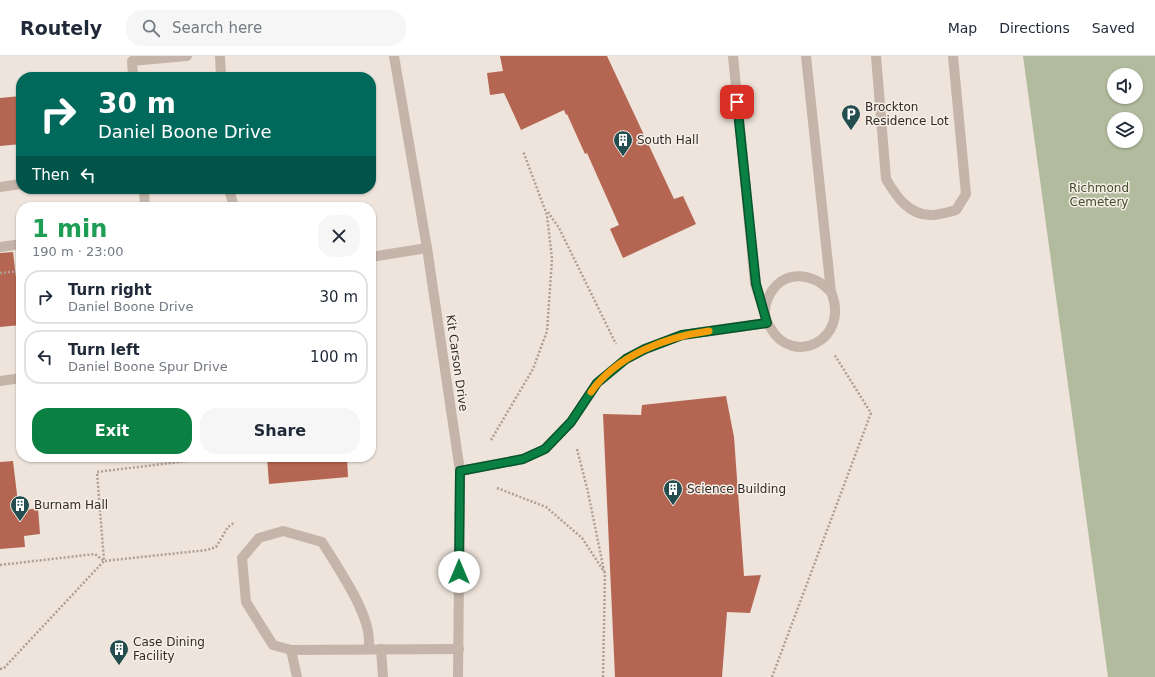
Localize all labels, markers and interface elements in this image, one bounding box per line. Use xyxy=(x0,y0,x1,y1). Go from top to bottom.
search box xyxy=(126,10,406,46)
text: Routely xyxy=(20,17,102,39)
icon: search xyxy=(140,17,162,39)
text: Search here xyxy=(172,19,262,37)
text: Map xyxy=(948,20,977,36)
text: Directions xyxy=(999,20,1070,36)
text: Saved xyxy=(1092,20,1135,36)
map controls xyxy=(1107,68,1143,148)
button: sound xyxy=(1107,68,1143,104)
pin xyxy=(720,85,754,119)
text: 30 m xyxy=(98,87,176,120)
icon: right xyxy=(32,88,84,140)
icon: arrive xyxy=(726,91,748,113)
place label: Brockton Residence Lot xyxy=(865,100,949,128)
parking icon: Brockton Residence Lot xyxy=(840,103,862,131)
button: layers xyxy=(1107,112,1143,148)
text: Daniel Boone Drive xyxy=(98,121,272,142)
building icon: South Hall xyxy=(612,129,634,157)
place label: South Hall xyxy=(637,133,699,147)
icon: left xyxy=(77,164,99,186)
text: Then xyxy=(32,166,69,184)
park label: Richmond Cemetery xyxy=(1069,181,1129,209)
text: 1 min xyxy=(32,215,107,243)
button: close xyxy=(318,215,360,257)
text: 190 m · 23:00 xyxy=(32,244,123,259)
text: Turn right xyxy=(68,281,152,299)
icon: right xyxy=(34,286,56,308)
text: 30 m xyxy=(320,288,358,306)
text: Daniel Boone Drive xyxy=(68,299,193,314)
street label: Kit Carson Drive xyxy=(443,314,471,412)
text: Turn left xyxy=(68,341,140,359)
icon: left xyxy=(34,346,56,368)
text: 100 m xyxy=(310,348,358,366)
text: Daniel Boone Spur Drive xyxy=(68,359,228,374)
button: Exit xyxy=(32,408,192,454)
button: Share xyxy=(200,408,360,454)
building icon: Science Building xyxy=(662,478,684,506)
place label: Science Building xyxy=(687,482,786,496)
building icon: Burnam Hall xyxy=(9,494,31,522)
place label: Burnam Hall xyxy=(34,498,108,512)
position arrow xyxy=(438,551,480,593)
place label: Case Dining Facility xyxy=(133,635,205,663)
building icon: Case Dining Facility xyxy=(108,638,130,666)

